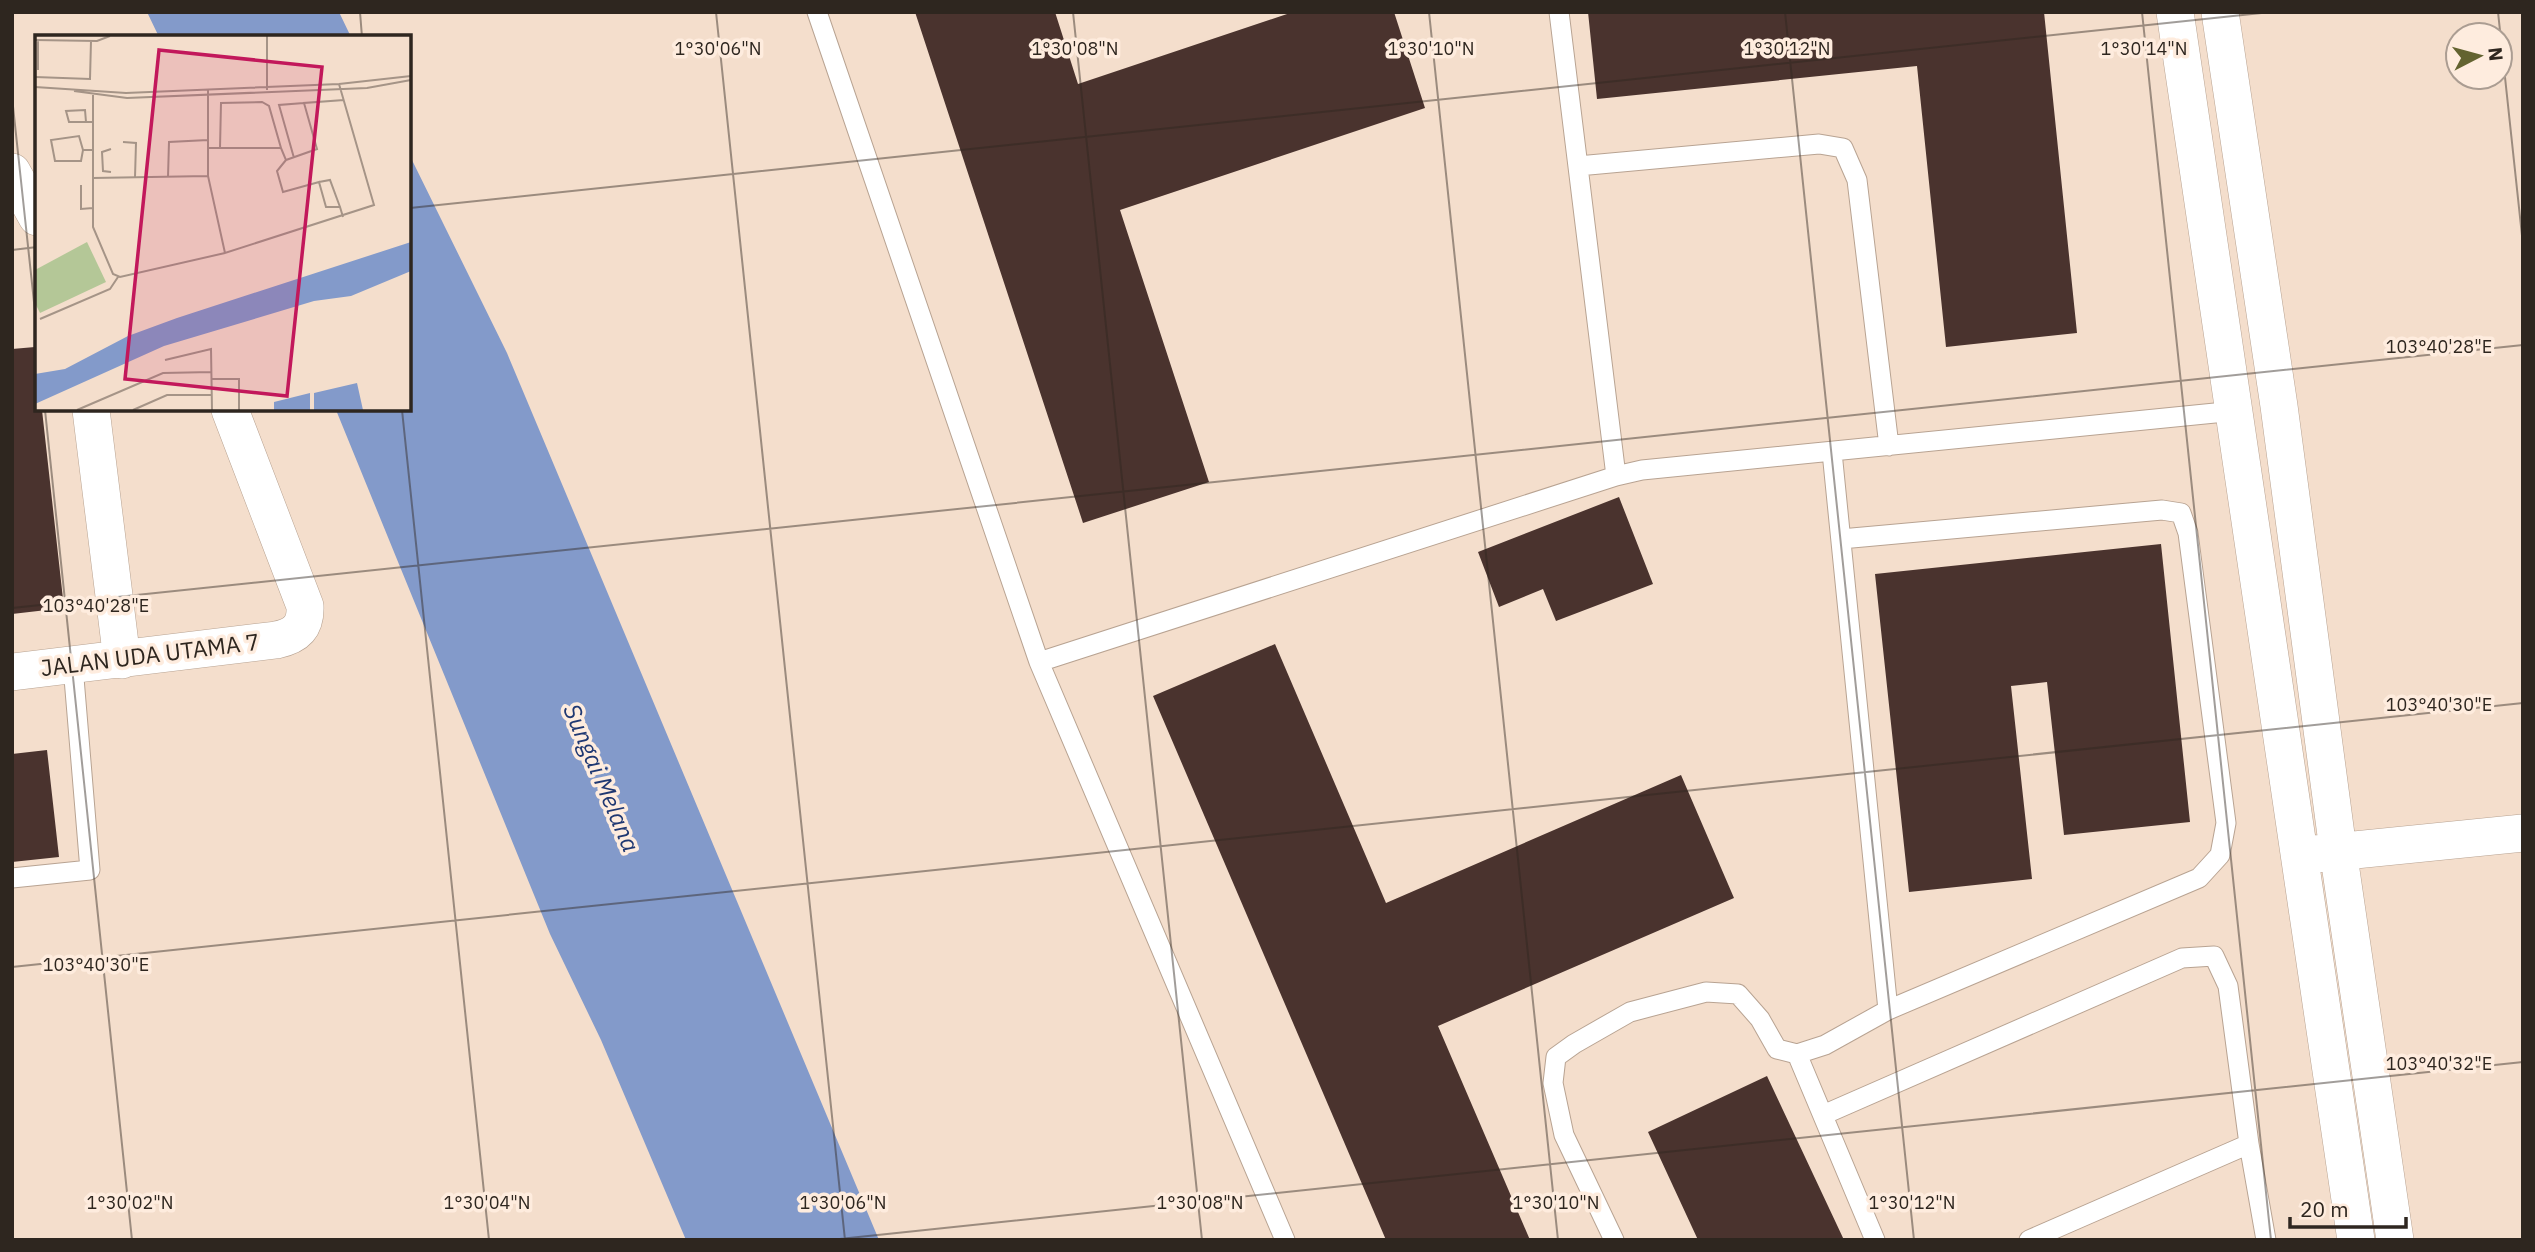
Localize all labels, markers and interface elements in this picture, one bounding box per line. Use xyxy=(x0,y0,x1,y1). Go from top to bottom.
north arrow xyxy=(2444,21,2514,91)
inset map xyxy=(35,35,411,411)
text: 1°30'06"N xyxy=(674,37,762,60)
text: 1°30'08"N xyxy=(1031,37,1119,60)
text: 1°30'10"N xyxy=(1387,37,1475,60)
text: 1°30'12"N xyxy=(1743,37,1831,60)
text: 1°30'14"N xyxy=(2100,37,2188,60)
text: N xyxy=(2483,46,2509,62)
text: 103°40'28"E xyxy=(2386,335,2492,358)
text: 103°40'28"E xyxy=(43,594,149,617)
street label: JALAN UDA UTAMA 7 xyxy=(39,626,261,682)
text: 103°40'30"E xyxy=(2386,693,2492,716)
water label: Sungai Melana xyxy=(556,699,648,857)
text: 103°40'30"E xyxy=(43,953,149,976)
text: 103°40'32"E xyxy=(2386,1052,2492,1075)
scale bar xyxy=(2290,1186,2406,1230)
text: 1°30'02"N xyxy=(86,1191,174,1214)
text: 1°30'04"N xyxy=(443,1191,531,1214)
text: 1°30'06"N xyxy=(799,1191,887,1214)
text: 1°30'08"N xyxy=(1156,1191,1244,1214)
text: 1°30'10"N xyxy=(1512,1191,1600,1214)
text: 1°30'12"N xyxy=(1868,1191,1956,1214)
text: 20 m xyxy=(2300,1195,2349,1223)

